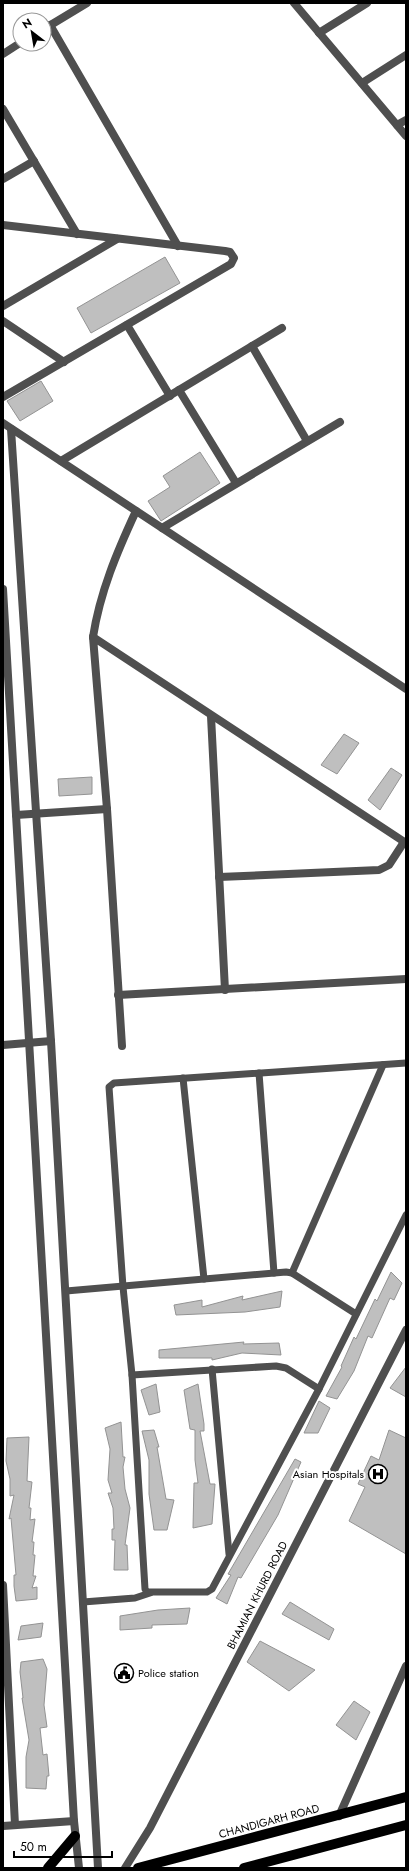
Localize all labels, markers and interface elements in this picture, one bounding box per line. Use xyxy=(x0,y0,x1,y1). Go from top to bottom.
north arrow xyxy=(12,12,52,52)
text: N xyxy=(19,14,35,33)
hospital icon: Asian Hospitals xyxy=(367,1463,389,1485)
place label: Asian Hospitals xyxy=(293,1466,365,1482)
street label: BHAMIAN KHURD ROAD xyxy=(223,1538,291,1652)
public building icon: Police station xyxy=(113,1662,135,1684)
place label: Police station xyxy=(138,1665,199,1681)
street label: CHANDIGARH ROAD xyxy=(217,1800,322,1842)
scale bar xyxy=(14,1833,112,1859)
text: 50 m xyxy=(20,1838,47,1856)

